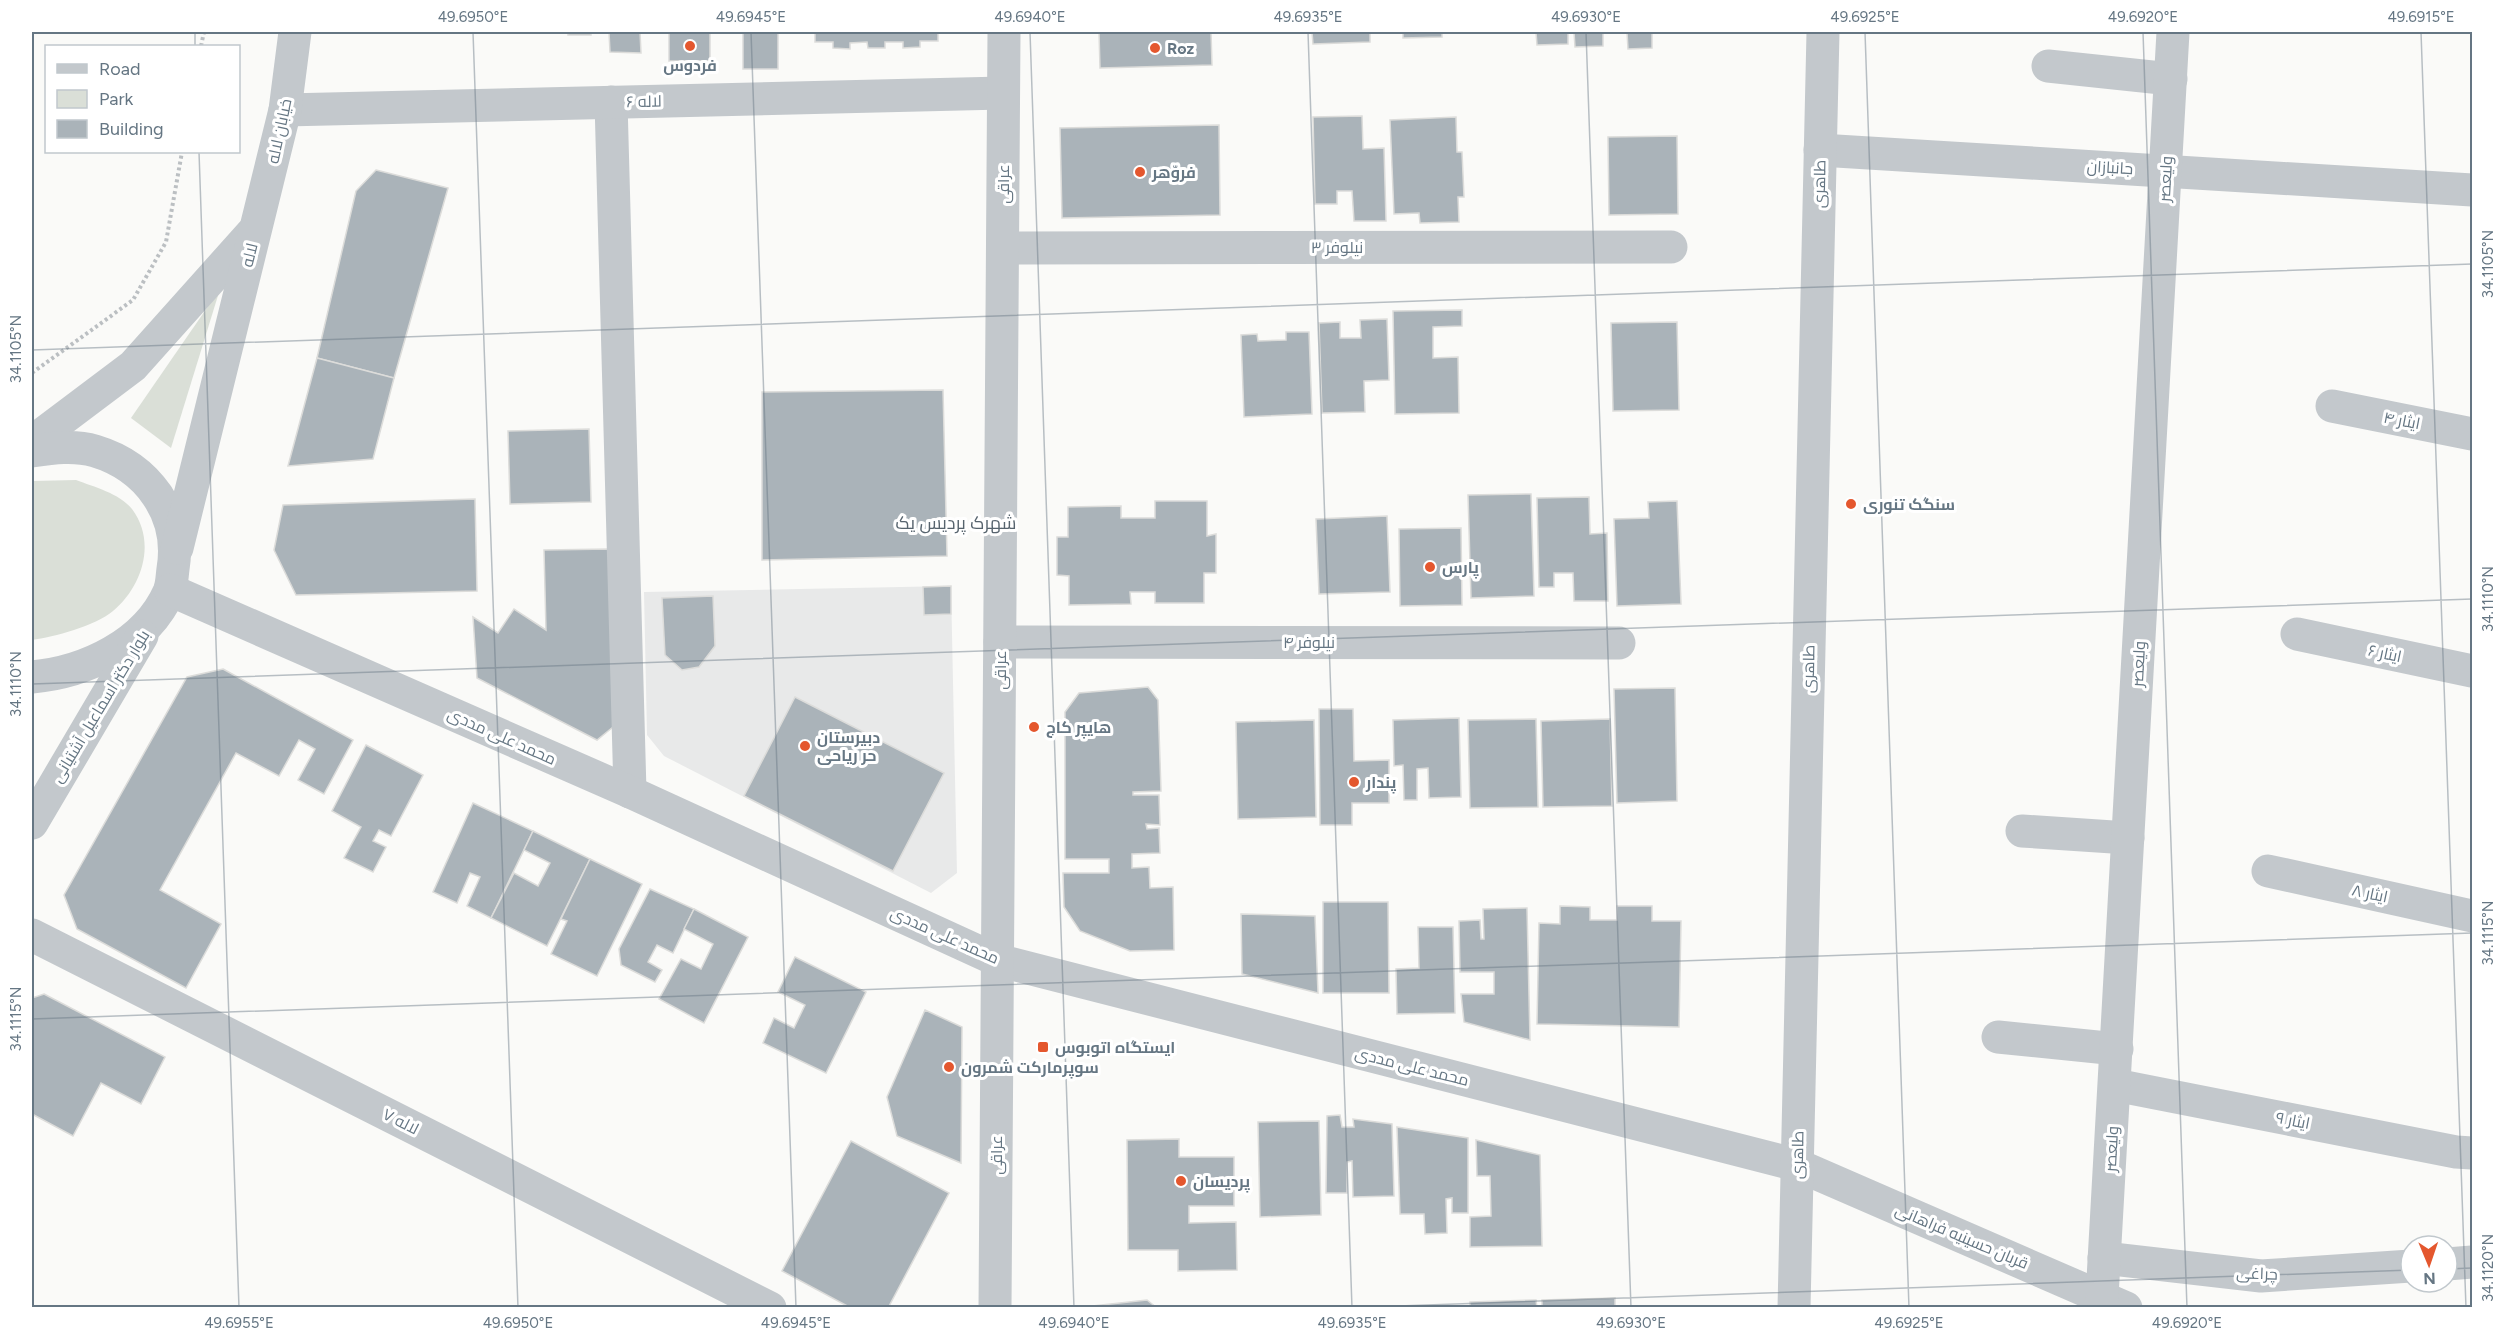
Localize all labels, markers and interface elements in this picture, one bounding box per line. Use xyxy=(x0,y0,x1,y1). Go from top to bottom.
text: 49.6950°E xyxy=(438,8,508,26)
text: 49.6945°E xyxy=(716,8,786,26)
text: 49.6940°E xyxy=(994,8,1066,26)
text: 49.6935°E xyxy=(1273,8,1343,26)
text: 49.6930°E xyxy=(1551,8,1621,26)
text: 49.6925°E xyxy=(1830,8,1900,26)
text: 49.6920°E xyxy=(2108,8,2178,26)
text: 49.6915°E xyxy=(2387,8,2455,26)
marker: فردوس xyxy=(683,39,697,53)
place label: Roz xyxy=(1167,39,1195,58)
marker: Roz xyxy=(1148,41,1162,55)
legend xyxy=(45,45,240,153)
place label: فردوس xyxy=(663,56,717,75)
text: Road xyxy=(99,58,140,80)
text: Park xyxy=(99,88,134,110)
street label: لاله ۶ xyxy=(626,92,662,111)
street label: خیابان لاله xyxy=(263,97,297,165)
text: Building xyxy=(99,118,164,140)
street label: ولیعصر xyxy=(2155,156,2176,203)
street label: جانبازان xyxy=(2086,157,2134,179)
street label: طاهری xyxy=(1810,160,1830,208)
place label: فروّهر xyxy=(1151,163,1196,182)
street label: عراقی xyxy=(994,164,1014,204)
marker: فروّهر xyxy=(1133,165,1147,179)
text: 34.1105°N xyxy=(2479,230,2497,298)
street label: نیلوفر ۳ xyxy=(1311,238,1363,257)
street label: لاله xyxy=(237,241,262,269)
text: 34.1105°N xyxy=(7,315,25,383)
street label: ایثار ۴ xyxy=(2382,408,2422,433)
place label: سنگک تنوری xyxy=(1863,495,1955,514)
marker: سنگک تنوری xyxy=(1844,497,1858,511)
district label: شهرک پردیس یک xyxy=(896,512,1016,535)
place label: پارس xyxy=(1442,558,1479,579)
marker: پارس xyxy=(1423,560,1437,574)
text: 34.1110°N xyxy=(2479,566,2497,632)
street label: بلوار دکتر اسماعیل آشتیانی xyxy=(47,627,154,786)
street label: نیلوفر ۴ xyxy=(1283,633,1335,652)
street label: ولیعصر xyxy=(2128,641,2149,688)
street label: ایثار ۶ xyxy=(2366,641,2403,666)
street label: طاهری xyxy=(1799,645,1819,693)
street label: عراقی xyxy=(991,650,1011,690)
text: 34.1110°N xyxy=(7,651,25,717)
street label: محمد علی مددی xyxy=(444,704,559,770)
place label: هایپر کاج xyxy=(1046,718,1111,739)
marker: هایپر کاج xyxy=(1027,720,1041,734)
place label: دبیرستان حر ریاحی xyxy=(817,728,880,765)
marker: دبیرستان حر ریاحی xyxy=(798,739,812,753)
place label: پندار xyxy=(1365,773,1396,794)
marker: پندار xyxy=(1347,775,1361,789)
street label: ایثار ۸ xyxy=(2350,880,2390,907)
text: 34.1115°N xyxy=(2479,901,2497,965)
street label: محمد علی مددی xyxy=(887,903,1002,969)
text: 34.1115°N xyxy=(7,987,25,1051)
place label: ایستگاه اتوبوس xyxy=(1055,1038,1175,1057)
marker: ایستگاه اتوبوس xyxy=(1036,1040,1050,1054)
street label: محمد علی مددی xyxy=(1353,1043,1471,1091)
place label: سوپرمارکت شمرون xyxy=(961,1058,1099,1079)
marker: سوپرمارکت شمرون xyxy=(942,1060,956,1074)
street label: لاله ۷ xyxy=(380,1104,422,1139)
street label: ایثار ۹ xyxy=(2274,1108,2312,1133)
street label: ولیعصر xyxy=(2101,1126,2122,1173)
street label: طاهری xyxy=(1788,1131,1808,1179)
street label: عراقی xyxy=(987,1135,1007,1175)
place label: پردیسان xyxy=(1193,1172,1250,1193)
marker: پردیسان xyxy=(1174,1174,1188,1188)
street label: قربان حسینیه فراهانی xyxy=(1892,1200,2031,1274)
north arrow xyxy=(2399,1234,2459,1294)
text: 34.1120°N xyxy=(2479,1234,2497,1302)
street label: چراغی xyxy=(2236,1263,2278,1286)
text: N xyxy=(2423,1269,2436,1288)
text: 49.6955°E xyxy=(204,1314,274,1332)
text: 49.6950°E xyxy=(483,1314,553,1332)
text: 49.6945°E xyxy=(761,1314,831,1332)
text: 49.6940°E xyxy=(1038,1314,1110,1332)
text: 49.6935°E xyxy=(1317,1314,1387,1332)
text: 49.6930°E xyxy=(1596,1314,1666,1332)
text: 49.6925°E xyxy=(1874,1314,1944,1332)
text: 49.6920°E xyxy=(2152,1314,2222,1332)

